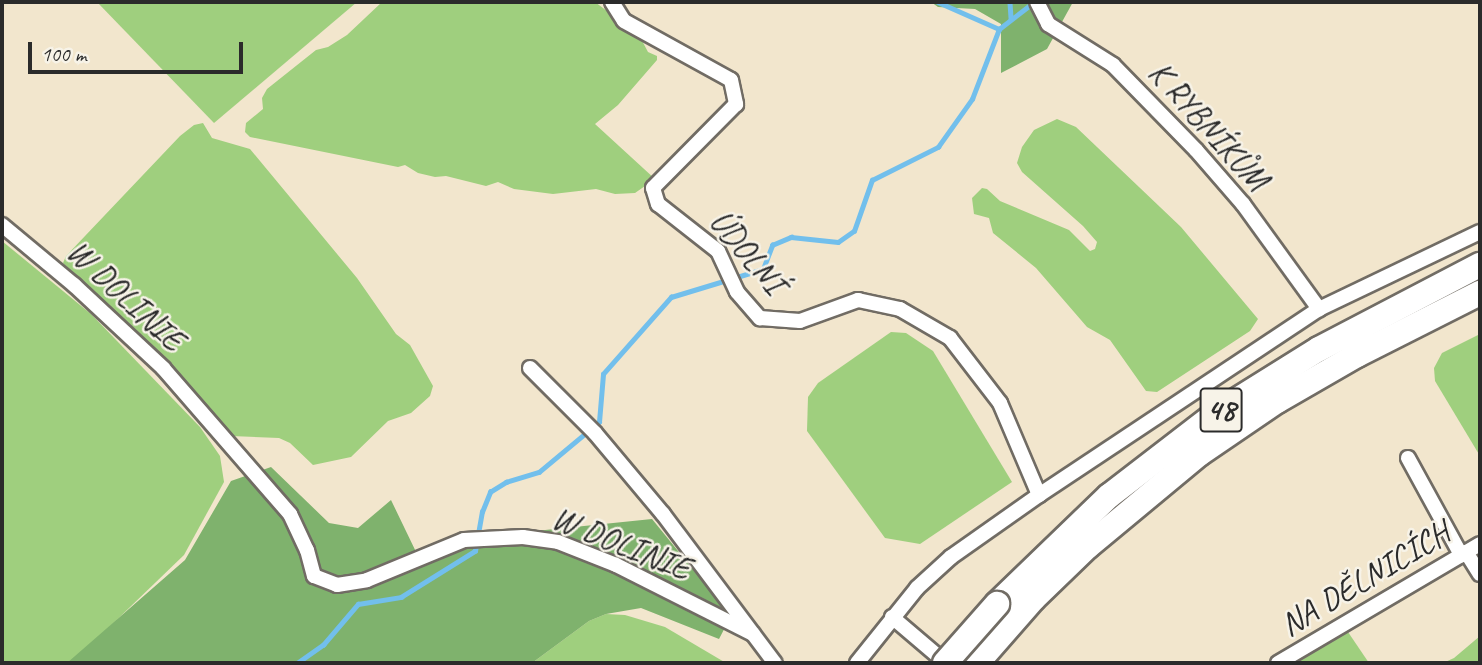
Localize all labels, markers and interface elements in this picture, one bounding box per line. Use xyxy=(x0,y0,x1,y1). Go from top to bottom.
scale bar xyxy=(32,28,247,72)
text: 100 m xyxy=(41,41,86,67)
street label: K RYBNÍKŮM xyxy=(1139,52,1277,200)
street label: ÚDOLNÍ xyxy=(701,202,793,302)
street label: W DOLINIE xyxy=(59,232,191,360)
road number: 48 xyxy=(1198,382,1244,438)
street label: W DOLINIE xyxy=(547,499,695,589)
street label: NA DĚLNICÍCH xyxy=(1273,513,1457,645)

